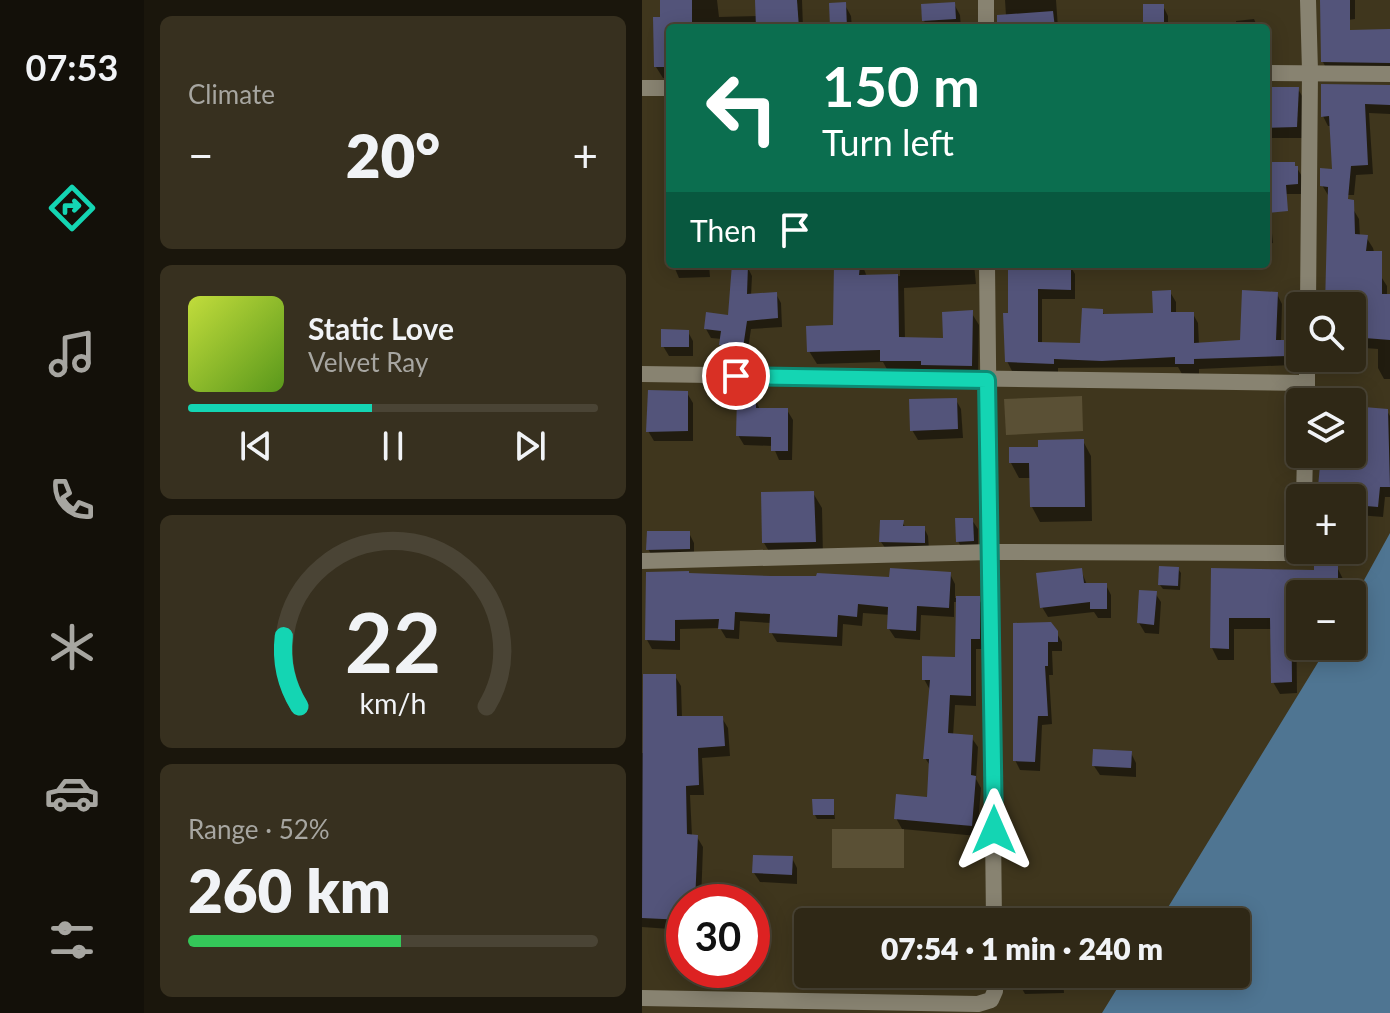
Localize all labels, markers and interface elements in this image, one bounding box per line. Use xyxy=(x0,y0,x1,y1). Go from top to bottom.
text: 07:53 xyxy=(26,45,118,89)
text: 150 m xyxy=(822,52,980,119)
icon: left xyxy=(690,56,794,160)
text: Climate xyxy=(188,78,275,110)
text: 20° xyxy=(346,119,440,191)
text: Turn left xyxy=(822,120,954,164)
text: − xyxy=(188,129,214,181)
text: + xyxy=(572,129,598,181)
icon: directions xyxy=(44,180,100,236)
icon: arrive xyxy=(773,208,817,252)
text: Then xyxy=(690,212,757,248)
map controls xyxy=(1286,292,1366,660)
button: search xyxy=(1286,292,1366,372)
text: Static Love xyxy=(308,310,454,346)
icon: music xyxy=(44,326,100,382)
pin xyxy=(702,342,770,410)
text: Velvet Ray xyxy=(308,346,428,378)
icon: arrive xyxy=(714,354,758,398)
button: layers xyxy=(1286,388,1366,468)
icon: previous xyxy=(234,424,278,468)
icon: pause xyxy=(371,424,415,468)
icon: next xyxy=(508,424,552,468)
icon: phone xyxy=(44,472,100,528)
button: + xyxy=(1286,484,1366,564)
button: − xyxy=(1286,580,1366,660)
text: 22 xyxy=(345,591,441,691)
icon: climate xyxy=(44,619,100,675)
text: km/h xyxy=(360,686,426,720)
icon: car xyxy=(44,765,100,821)
position arrow xyxy=(952,788,1036,872)
text: Range · 52% xyxy=(188,813,330,845)
text: 260 km xyxy=(188,854,391,926)
speed limit sign: 30 xyxy=(666,884,770,988)
icon: filters xyxy=(44,912,100,968)
text: 07:54 · 1 min · 240 m xyxy=(881,930,1163,966)

